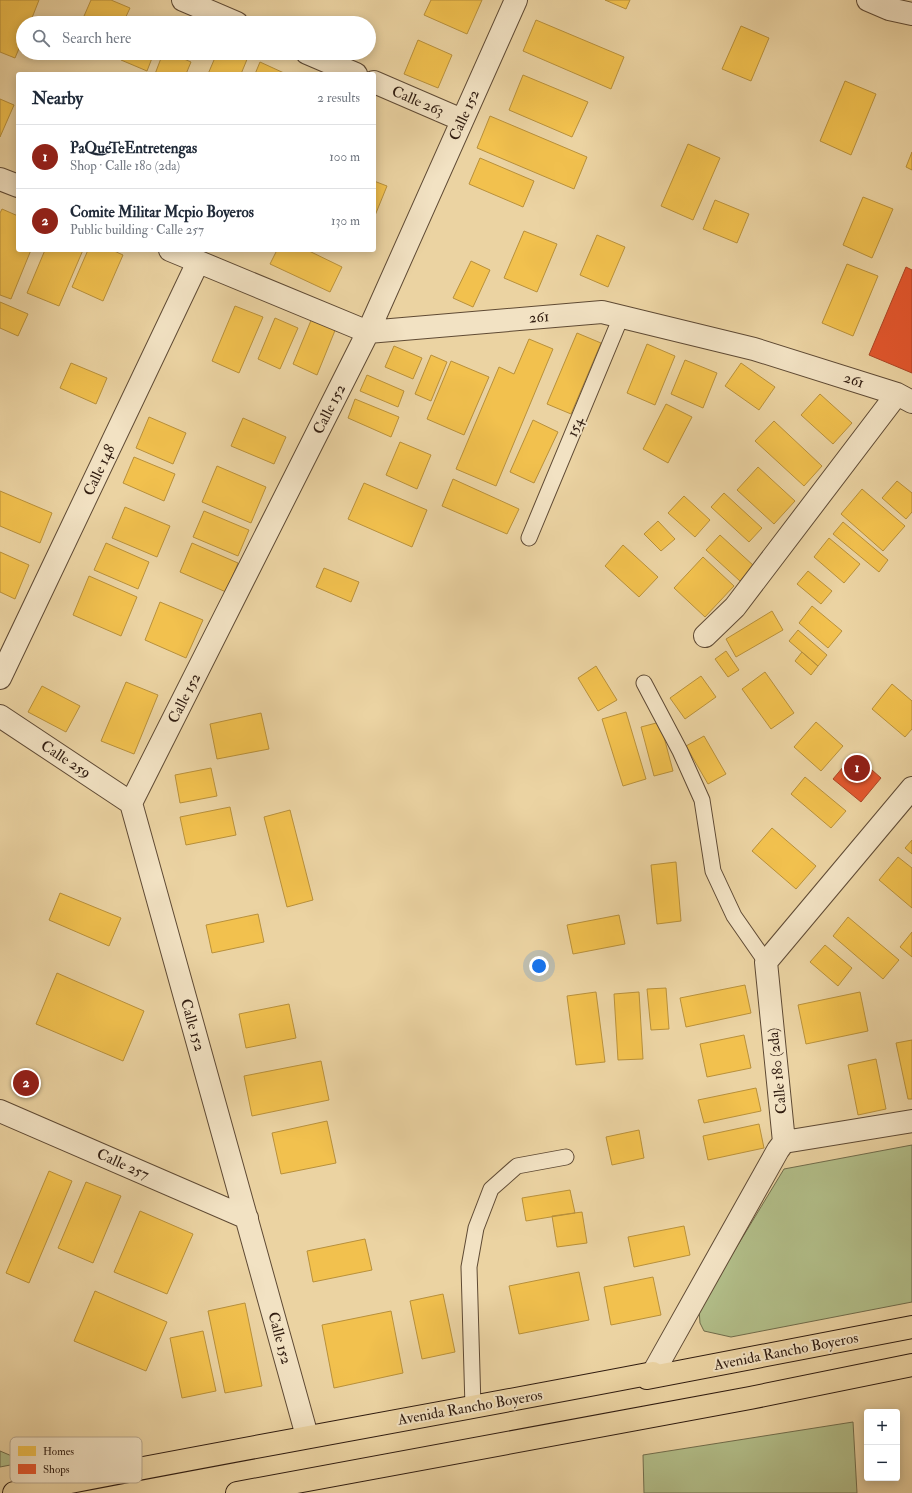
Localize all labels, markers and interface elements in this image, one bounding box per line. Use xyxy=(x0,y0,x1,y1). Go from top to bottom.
search box xyxy=(16,16,376,60)
icon: search xyxy=(30,27,52,49)
text: Search here xyxy=(62,29,131,48)
street label: Calle 263 xyxy=(389,82,447,121)
street label: Calle 152 xyxy=(445,86,484,144)
text: Nearby xyxy=(32,88,83,109)
text: 2 results xyxy=(317,90,360,106)
text: PaQueTeEntretengas xyxy=(70,139,197,158)
text: 1 xyxy=(43,149,47,165)
text: 100 m xyxy=(329,149,360,165)
text: Shop · Calle 180 (2da) xyxy=(70,158,180,174)
text: Comite Militar Mcpio Boyeros xyxy=(70,203,254,222)
text: 2 xyxy=(42,213,48,229)
text: 130 m xyxy=(331,213,360,229)
text: Public building · Calle 257 xyxy=(70,222,204,238)
street label: 261 xyxy=(528,307,550,328)
street label: 261 xyxy=(841,368,867,393)
street label: Calle 152 xyxy=(309,381,350,437)
street label: 154 xyxy=(563,414,588,440)
street label: Calle 148 xyxy=(79,441,120,499)
street label: Calle 152 xyxy=(164,670,205,726)
street label: Calle 259 xyxy=(37,736,94,783)
pin: 1 xyxy=(844,753,870,783)
your location xyxy=(529,956,549,976)
street label: Calle 152 xyxy=(176,997,209,1054)
street label: Calle 180 (2da) xyxy=(764,1027,791,1115)
pin: 2 xyxy=(13,1068,39,1098)
street label: Calle 257 xyxy=(94,1145,152,1184)
street label: Calle 152 xyxy=(263,1310,296,1367)
street label: Avenida Rancho Boyeros xyxy=(711,1328,860,1375)
street label: Avenida Rancho Boyeros xyxy=(395,1385,544,1430)
map controls xyxy=(864,1409,900,1481)
button: + xyxy=(864,1409,900,1445)
legend xyxy=(10,1437,142,1483)
text: Homes xyxy=(43,1445,74,1458)
button: − xyxy=(864,1445,900,1481)
text: Shops xyxy=(43,1463,70,1477)

